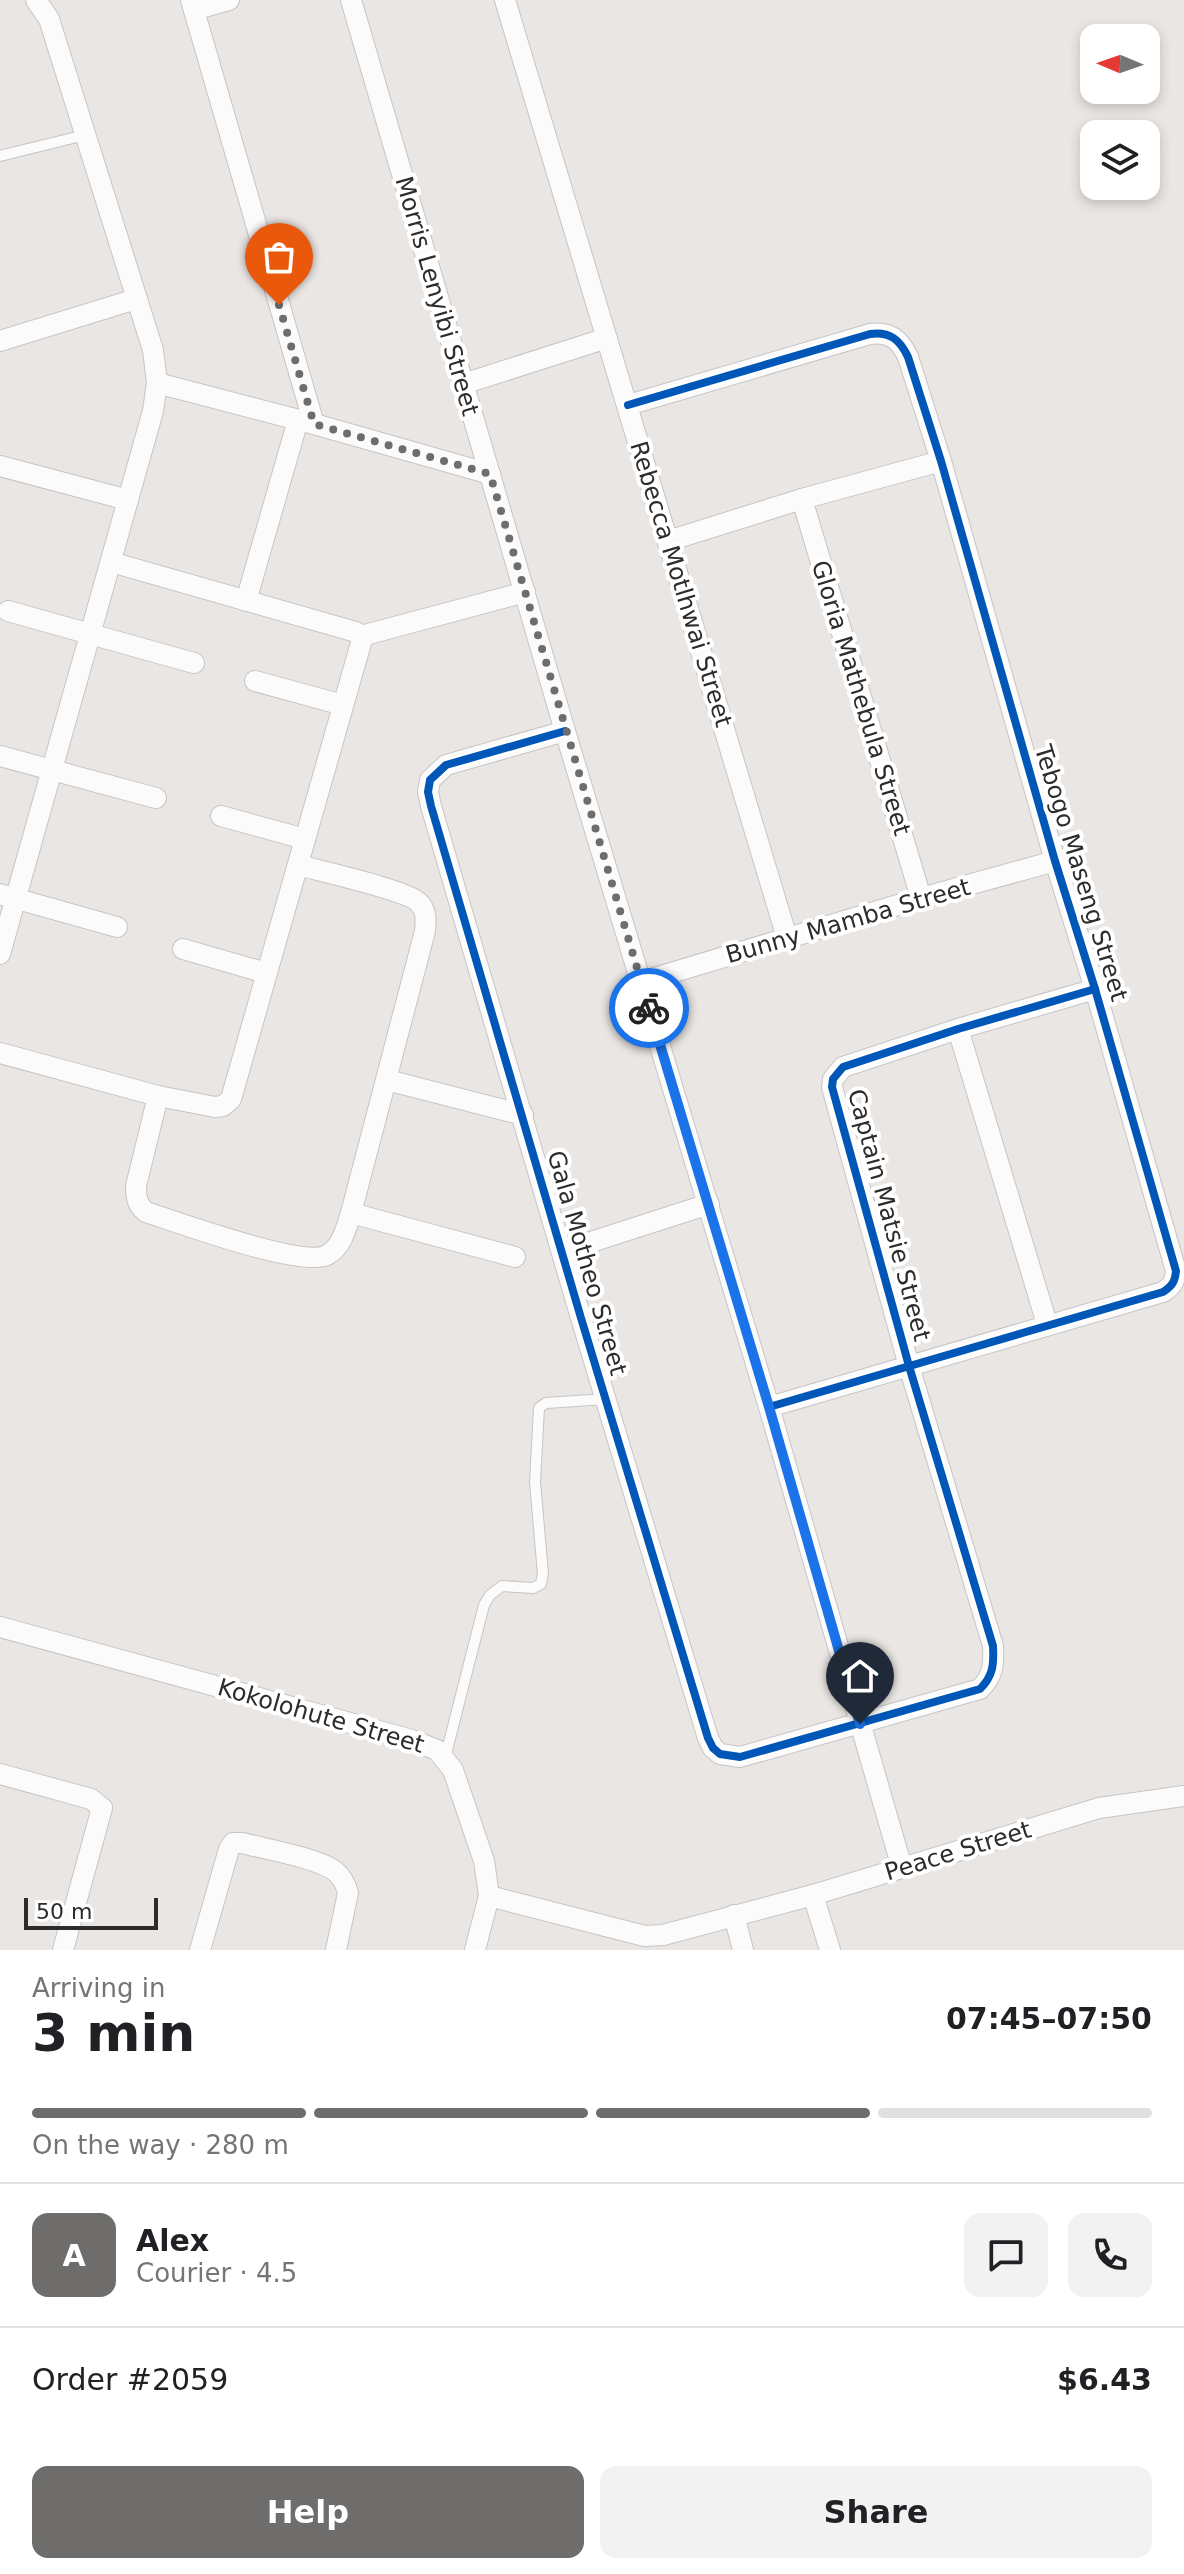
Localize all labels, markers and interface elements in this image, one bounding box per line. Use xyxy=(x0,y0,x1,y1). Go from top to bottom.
north arrow xyxy=(1080,24,1160,104)
map controls xyxy=(1080,24,1160,200)
button: layers xyxy=(1080,120,1160,200)
street label: Morris Lenyibi Street xyxy=(389,173,485,419)
pin xyxy=(245,223,313,305)
icon: bag xyxy=(257,235,301,279)
street label: Rebecca Motlhwai Street xyxy=(624,438,738,730)
street label: Gloria Mathebula Street xyxy=(806,557,916,839)
street label: Tebogo Maseng Street xyxy=(1028,741,1133,1005)
street label: Bunny Mamba Street xyxy=(722,873,974,969)
courier xyxy=(609,968,689,1048)
icon: bike xyxy=(627,986,671,1030)
street label: Captain Matsie Street xyxy=(842,1086,936,1344)
street label: Gala Motheo Street xyxy=(542,1147,632,1379)
pin xyxy=(826,1642,894,1724)
icon: home xyxy=(838,1654,882,1698)
street label: Kokolohute Street xyxy=(215,1673,427,1759)
street label: Peace Street xyxy=(881,1815,1035,1887)
scale bar xyxy=(24,1894,158,1930)
text: 50 m xyxy=(36,1899,92,1924)
text: Arriving in xyxy=(32,1973,166,2003)
text: 07:45–07:50 xyxy=(946,2001,1152,2036)
text: 3 min xyxy=(32,2003,195,2063)
text: On the way · 280 m xyxy=(32,2130,289,2160)
button: chat xyxy=(964,2213,1048,2297)
button: phone xyxy=(1068,2213,1152,2297)
text: Alex xyxy=(136,2223,209,2258)
text: A xyxy=(62,2238,86,2273)
text: Courier · 4.5 xyxy=(136,2258,297,2288)
text: Order #2059 xyxy=(32,2362,228,2397)
text: $6.43 xyxy=(1057,2362,1152,2397)
button: Help xyxy=(32,2466,584,2558)
button: Share xyxy=(600,2466,1152,2558)

